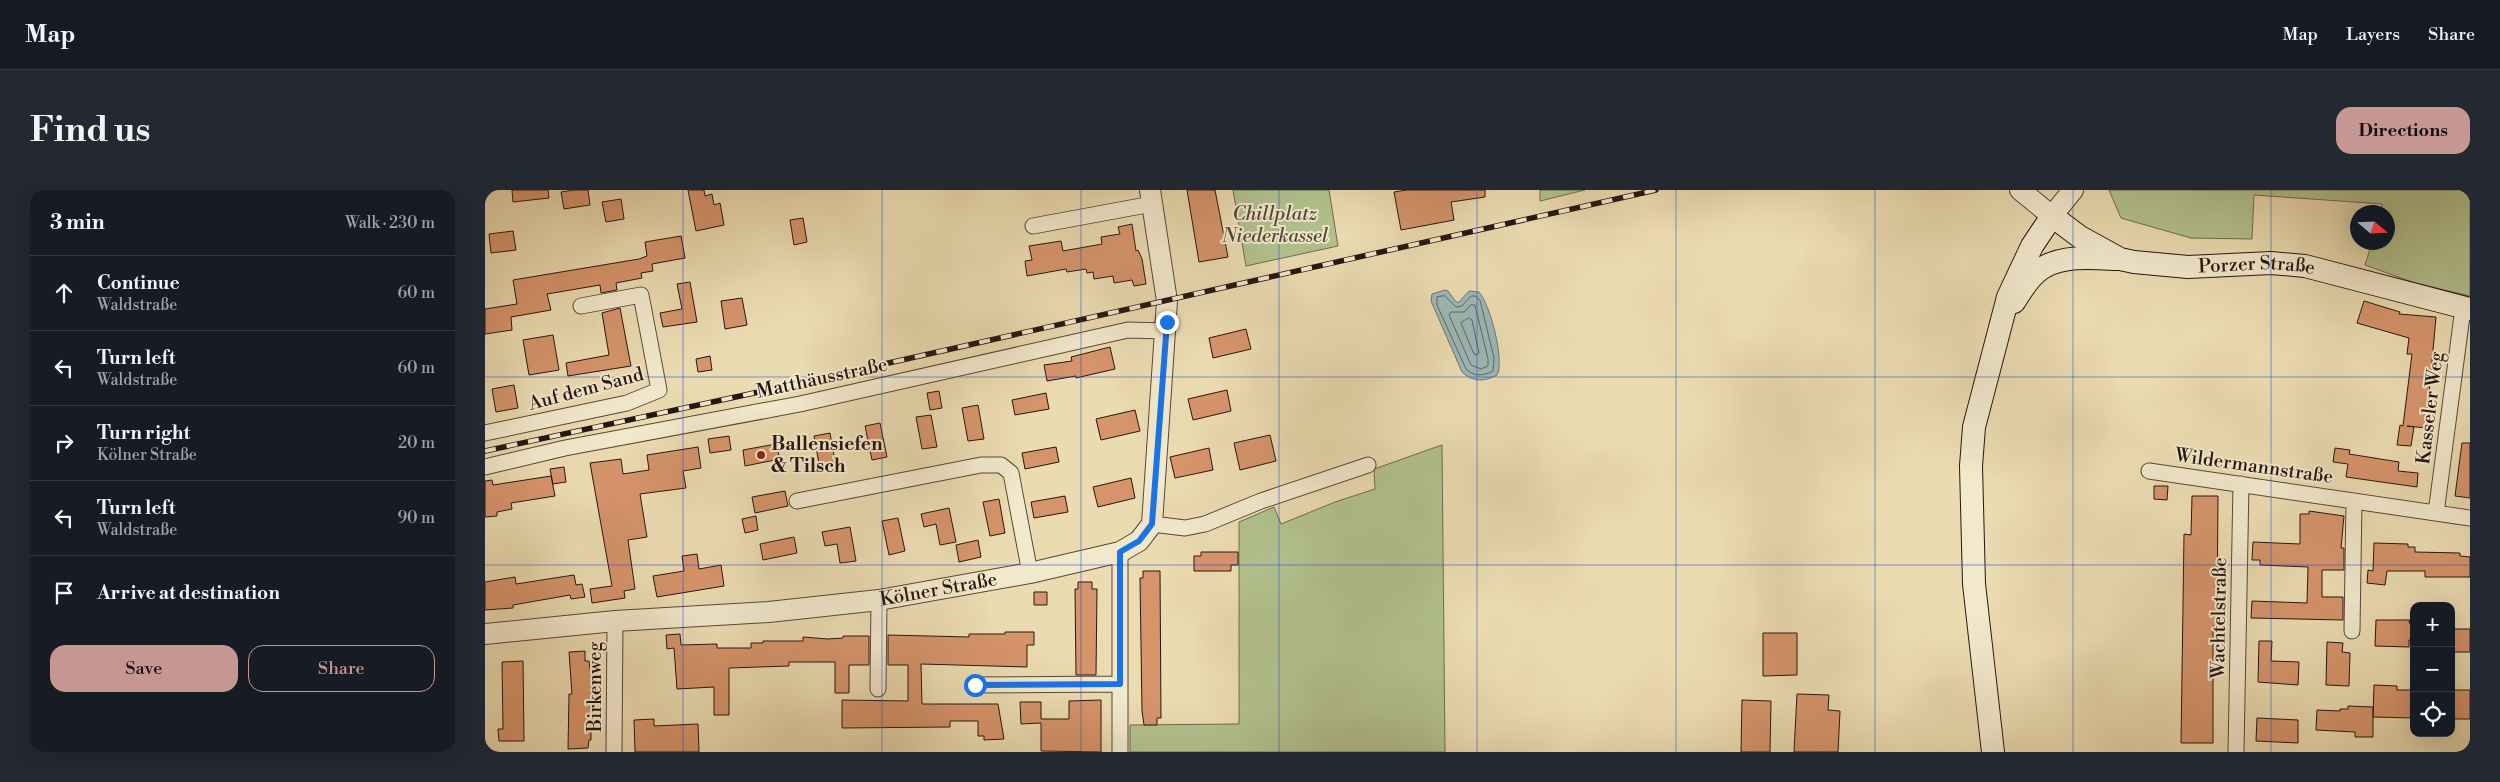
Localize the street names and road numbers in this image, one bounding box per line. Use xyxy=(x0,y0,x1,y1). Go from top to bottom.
street label: Porzer Straße xyxy=(2198,251,2318,280)
street label: Kasseler Weg xyxy=(2411,350,2449,466)
street label: Matthäusstraße xyxy=(754,352,890,404)
street label: Auf dem Sand xyxy=(525,362,646,416)
street label: Wildermannstraße xyxy=(2172,443,2335,489)
street label: Wachtelstraße xyxy=(2206,557,2232,680)
street label: Kölner Straße xyxy=(878,567,999,612)
street label: Birkenweg xyxy=(583,641,607,733)

